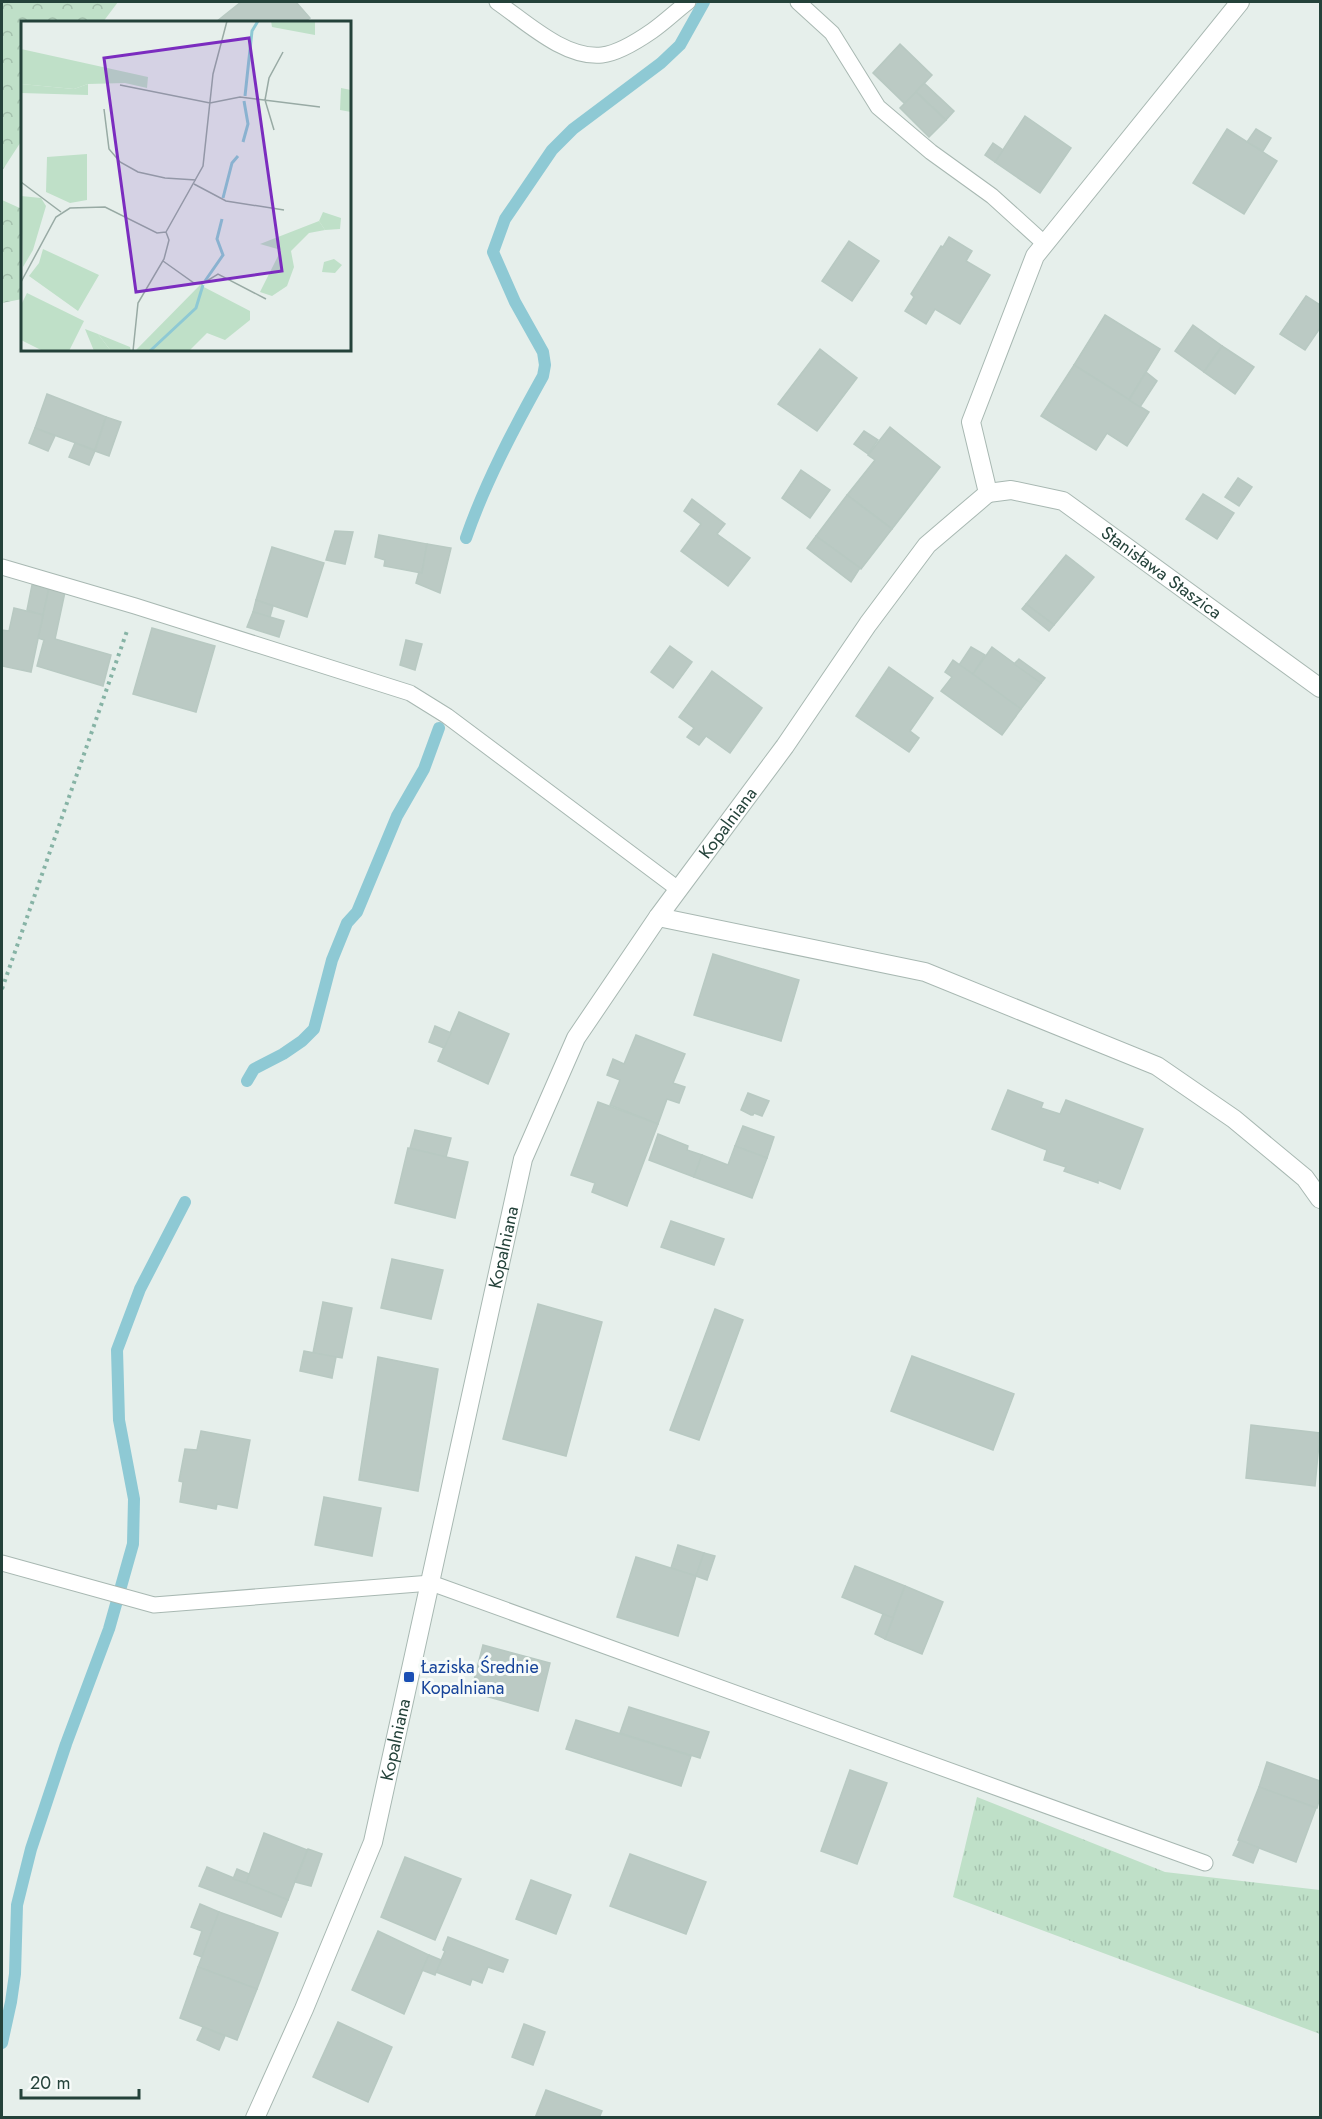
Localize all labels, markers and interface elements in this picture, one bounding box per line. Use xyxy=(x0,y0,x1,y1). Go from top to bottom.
inset map xyxy=(21,21,351,351)
street label: Stanisława Staszica xyxy=(1096,520,1227,625)
street label: Kopalniana xyxy=(693,782,763,864)
street label: Kopalniana xyxy=(482,1204,525,1291)
place label: Łaziska Średnie Kopalniana xyxy=(420,1654,539,1701)
marker: Łaziska Średnie Kopalniana xyxy=(402,1670,416,1684)
street label: Kopalniana xyxy=(374,1696,417,1783)
scale bar xyxy=(21,2062,140,2100)
text: 20 m xyxy=(30,2070,70,2096)

